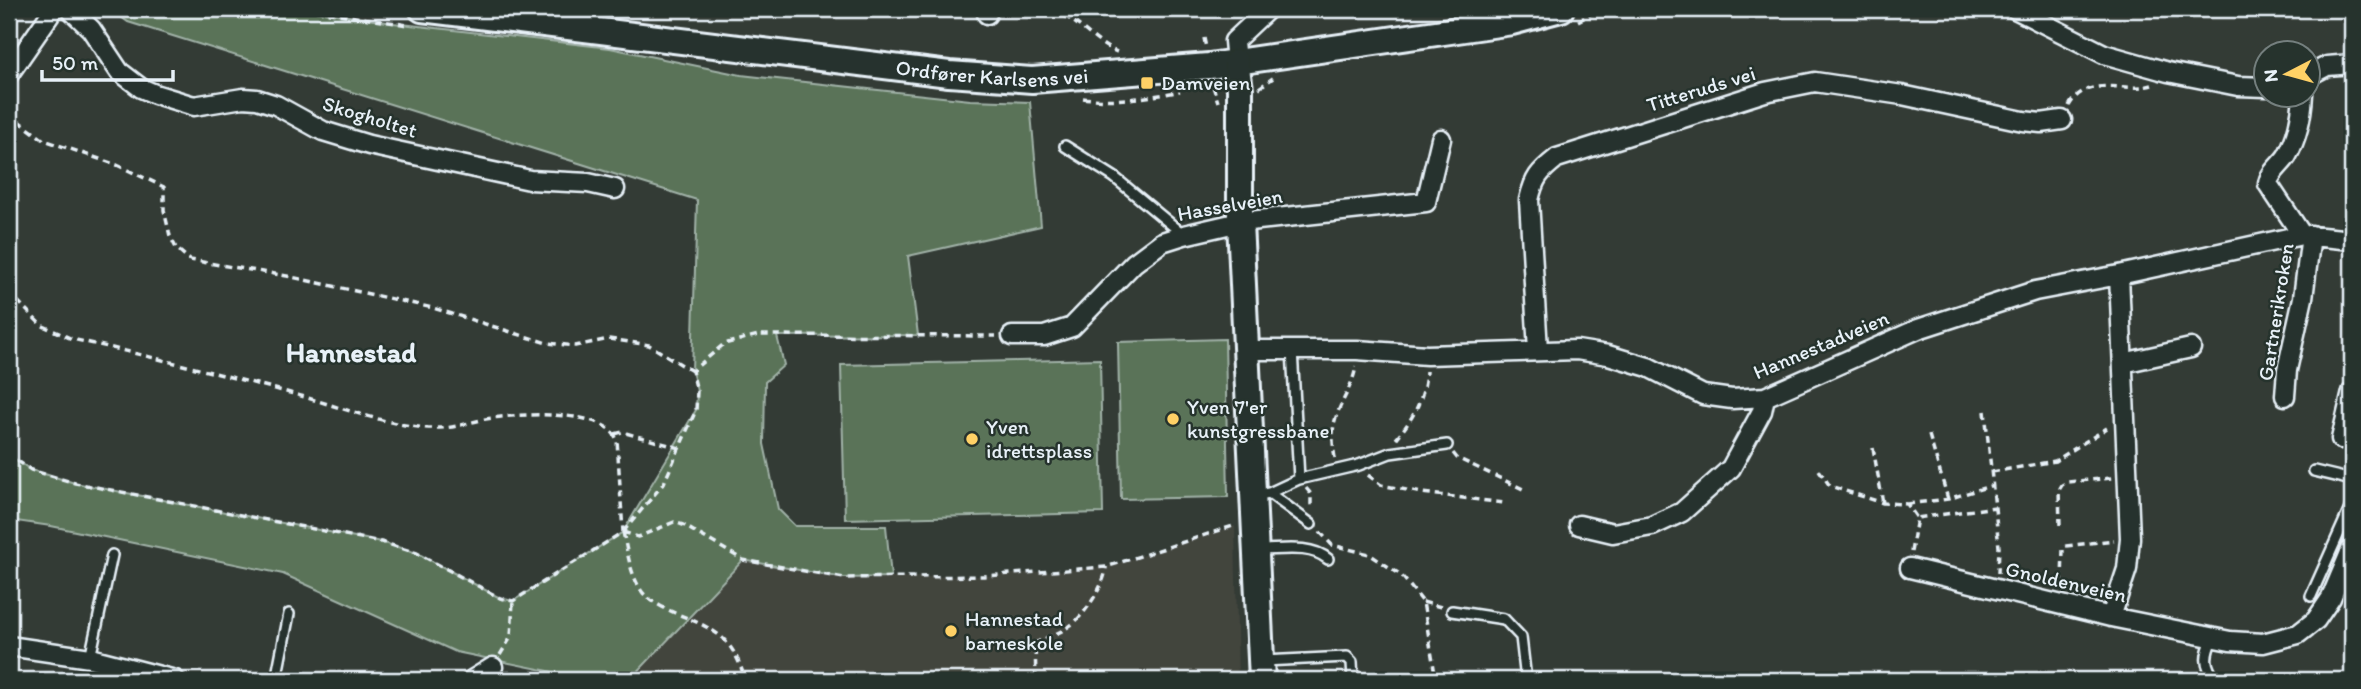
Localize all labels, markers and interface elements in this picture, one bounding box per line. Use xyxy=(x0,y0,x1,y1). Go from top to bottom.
scale bar xyxy=(42,38,173,82)
north arrow xyxy=(2252,38,2322,108)
text: 50 m xyxy=(52,50,99,75)
street label: Ordfører Karlsens vei xyxy=(894,55,1089,92)
street label: Titteruds vei xyxy=(1643,60,1758,117)
text: N xyxy=(2258,68,2283,83)
place label: Damveien xyxy=(1161,70,1251,95)
marker: Damveien xyxy=(1139,75,1155,91)
street label: Skogholtet xyxy=(320,90,421,143)
street label: Hasselveien xyxy=(1175,183,1285,226)
street label: Gartnerikroken xyxy=(2252,241,2299,383)
street label: Hannestadveien xyxy=(1749,305,1893,384)
district label: Hannestad xyxy=(286,335,417,369)
place label: Yven 7'er kunstgressbane xyxy=(1187,394,1329,443)
marker: Yven 7'er kunstgressbane xyxy=(1165,411,1181,427)
place label: Yven idrettsplass xyxy=(986,414,1092,463)
marker: Yven idrettsplass xyxy=(964,431,980,447)
street label: Gnoldenveien xyxy=(2003,555,2129,608)
place label: Hannestad barneskole xyxy=(965,606,1063,655)
marker: Hannestad barneskole xyxy=(943,623,959,639)

